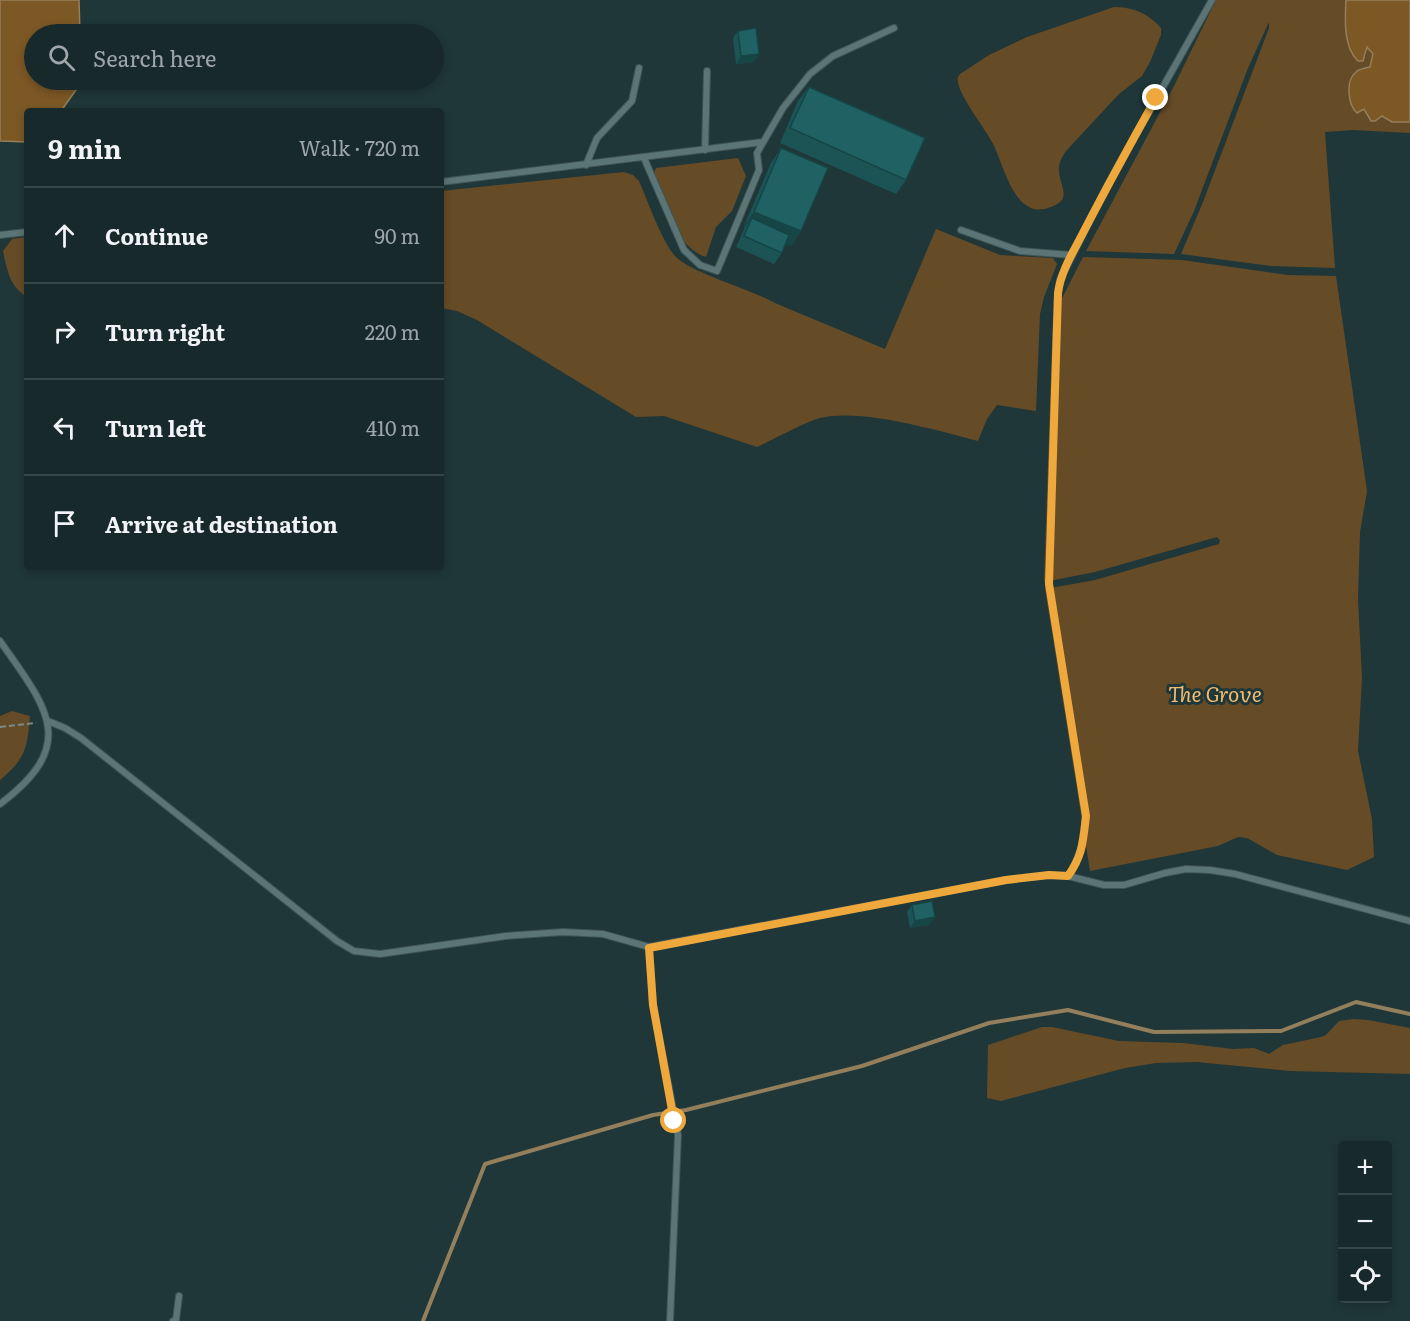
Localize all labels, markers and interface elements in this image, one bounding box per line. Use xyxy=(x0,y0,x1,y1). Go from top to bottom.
search box xyxy=(24,24,444,90)
icon: search xyxy=(45,41,78,74)
text: Search here xyxy=(93,41,216,74)
route end xyxy=(1142,84,1168,110)
text: 9 min xyxy=(48,128,122,167)
text: Walk · 720 m xyxy=(299,132,420,162)
icon: ahead xyxy=(48,219,81,252)
text: Continue xyxy=(105,219,208,252)
text: 90 m xyxy=(375,220,420,250)
icon: right xyxy=(48,315,81,348)
text: Turn right xyxy=(105,315,225,348)
text: 220 m xyxy=(365,316,420,346)
icon: left xyxy=(48,411,81,444)
text: Turn left xyxy=(105,411,206,444)
text: 410 m xyxy=(366,412,420,442)
icon: arrive xyxy=(48,507,81,540)
text: Arrive at destination xyxy=(105,507,338,540)
park label: The Grove xyxy=(1168,677,1262,708)
route start xyxy=(660,1107,686,1133)
map controls xyxy=(1338,1141,1392,1303)
button: + xyxy=(1338,1141,1392,1195)
button: − xyxy=(1338,1195,1392,1249)
button: locate xyxy=(1338,1249,1392,1303)

